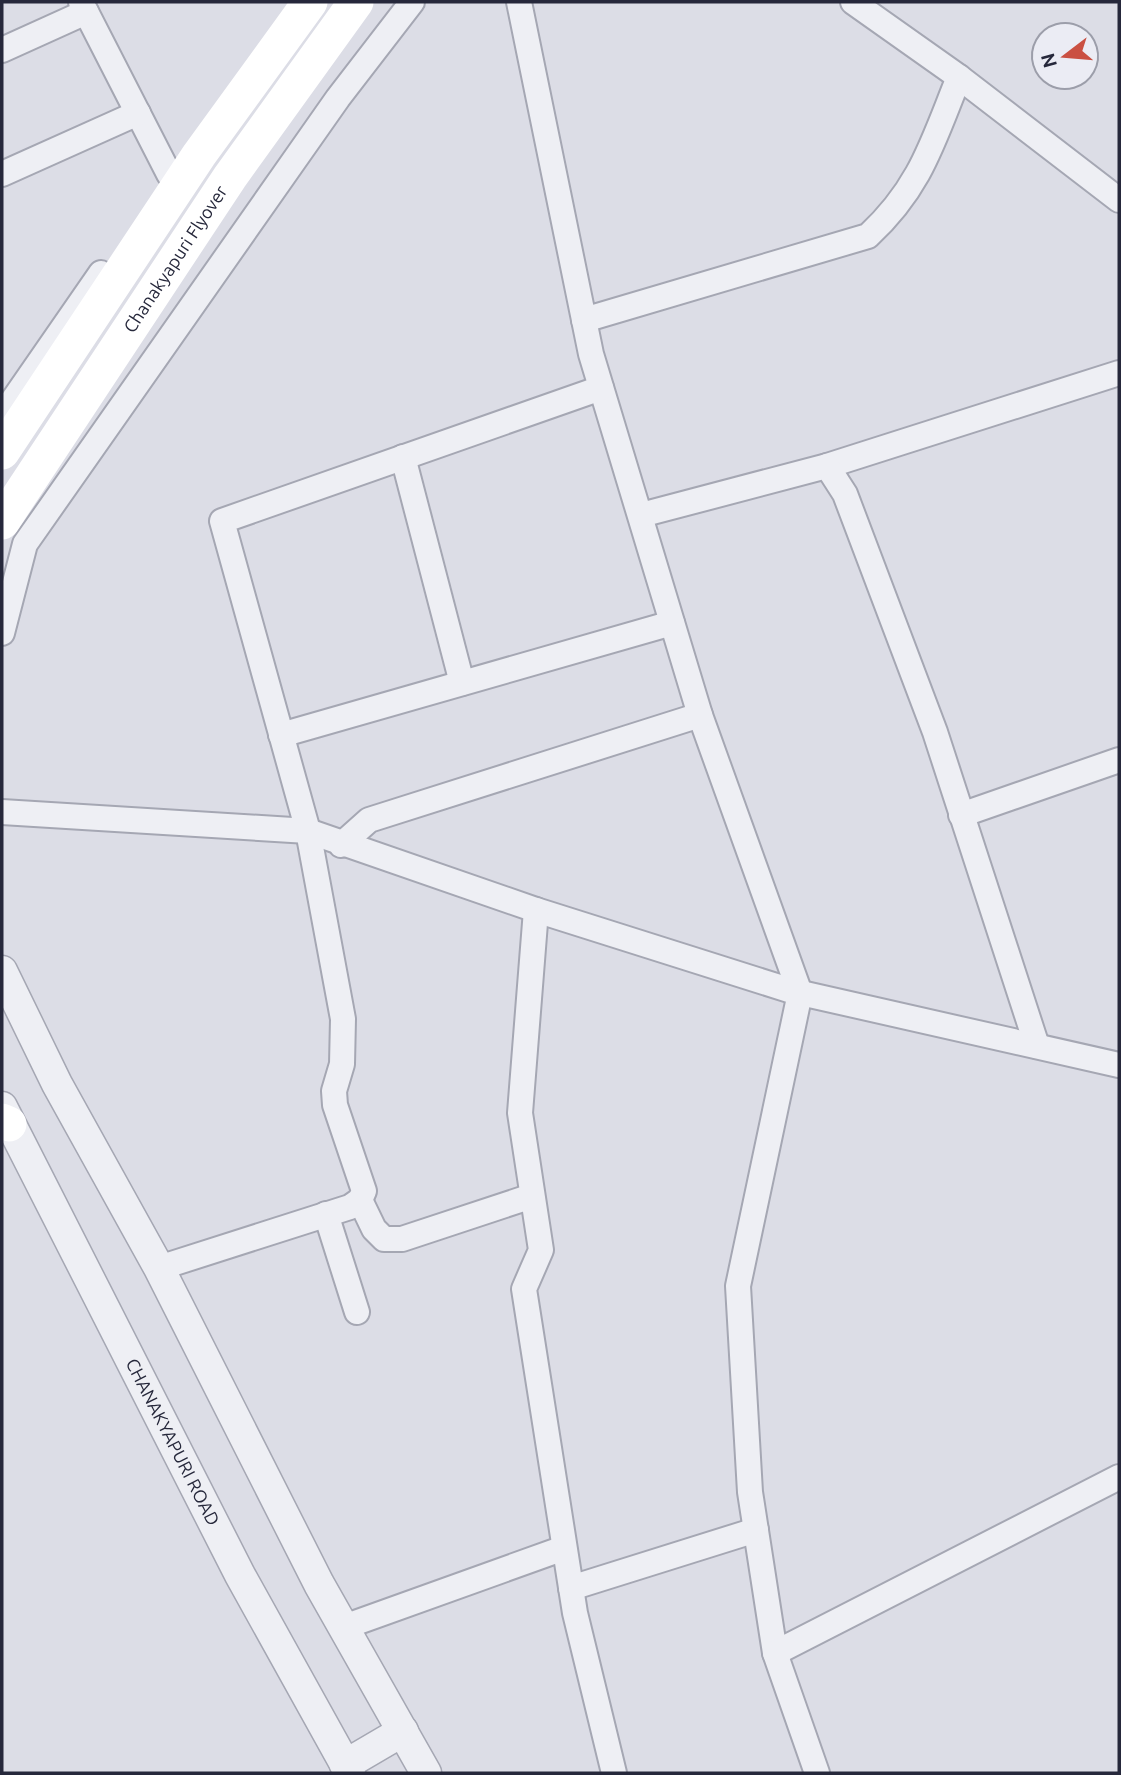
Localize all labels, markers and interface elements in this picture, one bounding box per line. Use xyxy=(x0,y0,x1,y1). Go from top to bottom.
north arrow xyxy=(1030,21,1100,91)
text: N xyxy=(1036,51,1061,71)
street label: Chanakyapuri Flyover xyxy=(119,181,231,336)
street label: CHANAKYAPURI ROAD xyxy=(123,1355,224,1528)

